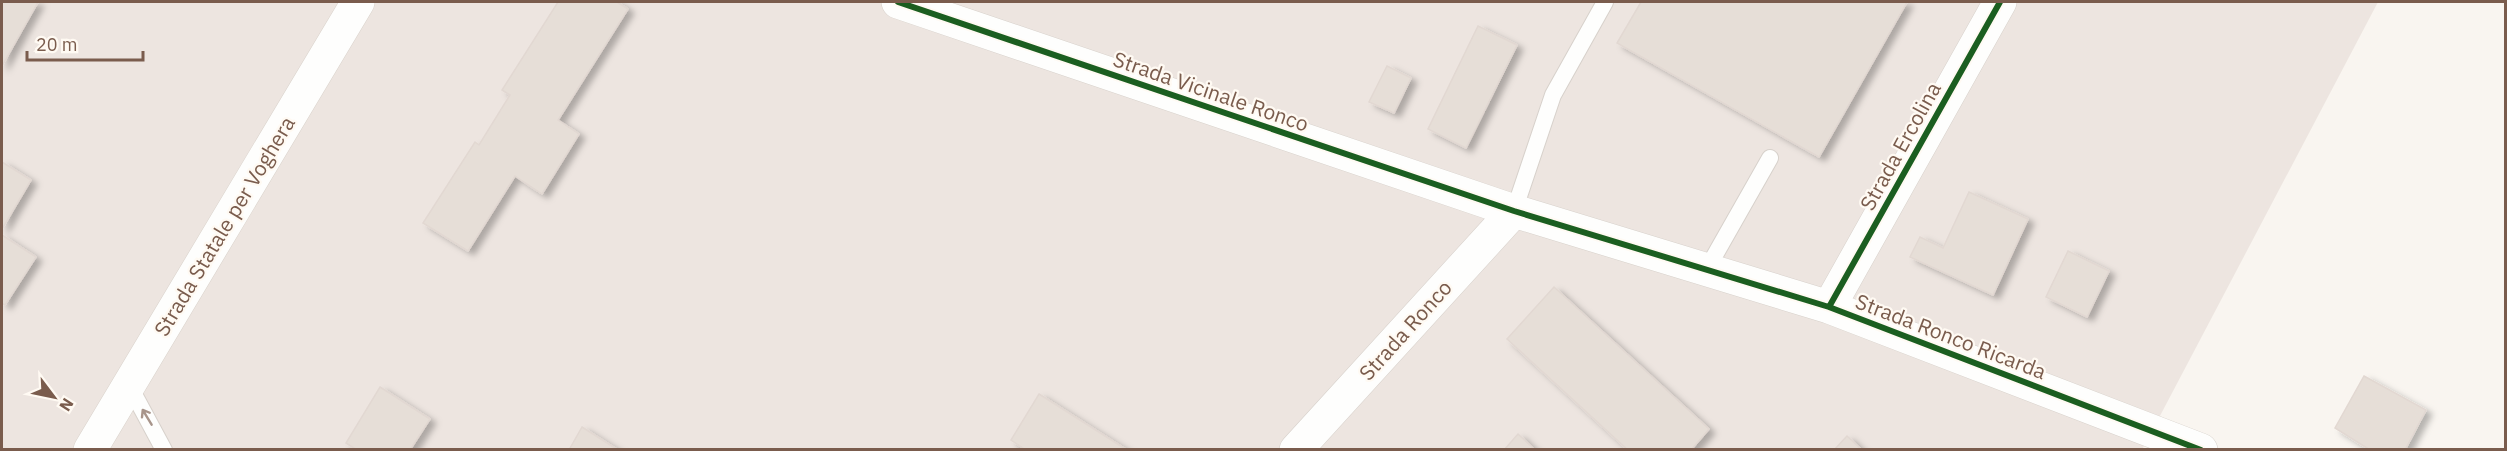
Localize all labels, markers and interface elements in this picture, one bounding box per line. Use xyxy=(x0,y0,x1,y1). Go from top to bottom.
scale bar xyxy=(27,24,142,62)
text: 20 m xyxy=(36,33,78,56)
street label: Strada Vicinale Ronco xyxy=(1110,44,1312,138)
street label: Strada Ercolina xyxy=(1853,77,1947,215)
street label: Strada Statale per Voghera xyxy=(147,111,301,341)
street label: Strada Ronco xyxy=(1353,274,1457,386)
street label: Strada Ronco Ricarda xyxy=(1852,287,2050,385)
north arrow xyxy=(24,367,84,427)
text: N xyxy=(55,395,78,415)
one-way arrow xyxy=(141,409,153,426)

